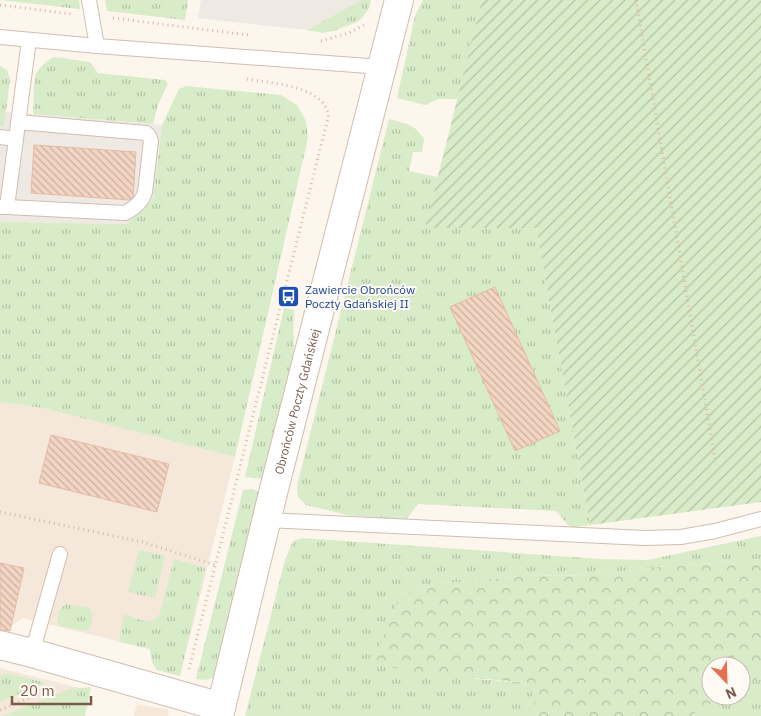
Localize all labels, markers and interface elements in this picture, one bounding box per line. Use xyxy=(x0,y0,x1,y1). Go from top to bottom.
place label: Zawiercie Obrońców Poczty Gdańskiej II xyxy=(305,282,415,311)
bus stop icon: Zawiercie Obrońców Poczty Gdańskiej II xyxy=(277,284,301,308)
street label: Obrońców Poczty Gdańskiej xyxy=(271,327,322,476)
north arrow xyxy=(701,656,751,706)
scale bar xyxy=(12,674,91,706)
text: 20 m xyxy=(20,681,55,700)
text: N xyxy=(723,683,739,703)

